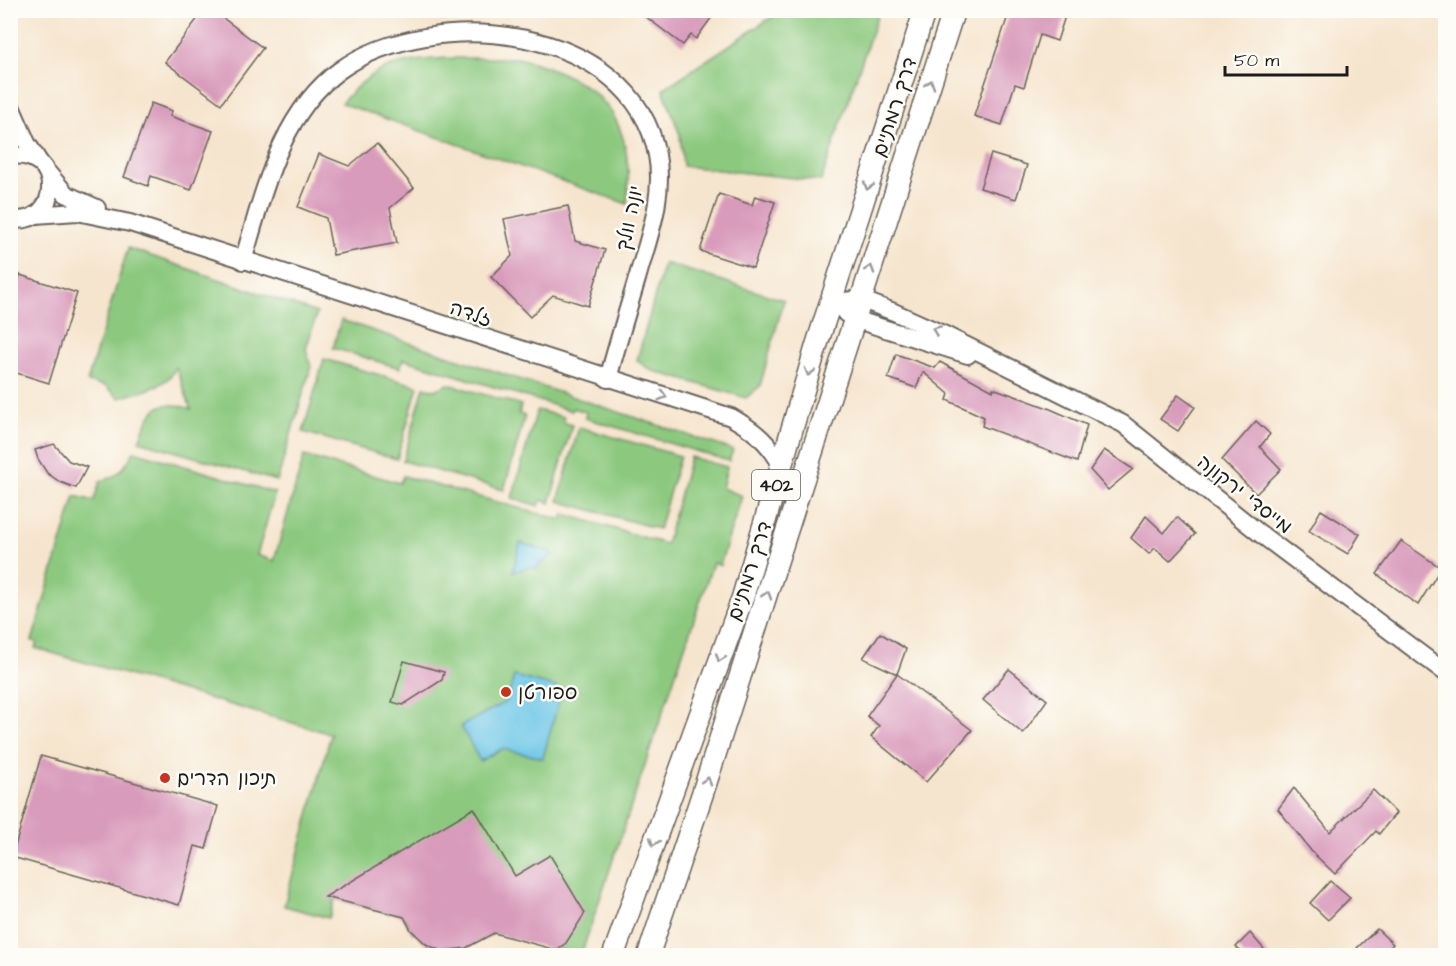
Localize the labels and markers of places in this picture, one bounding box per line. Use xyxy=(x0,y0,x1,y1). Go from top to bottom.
place label: ספורטן xyxy=(518,679,577,707)
marker: ספורטן xyxy=(499,685,513,699)
place label: תיכון הדרים xyxy=(177,765,277,793)
marker: תיכון הדרים xyxy=(158,771,172,785)

